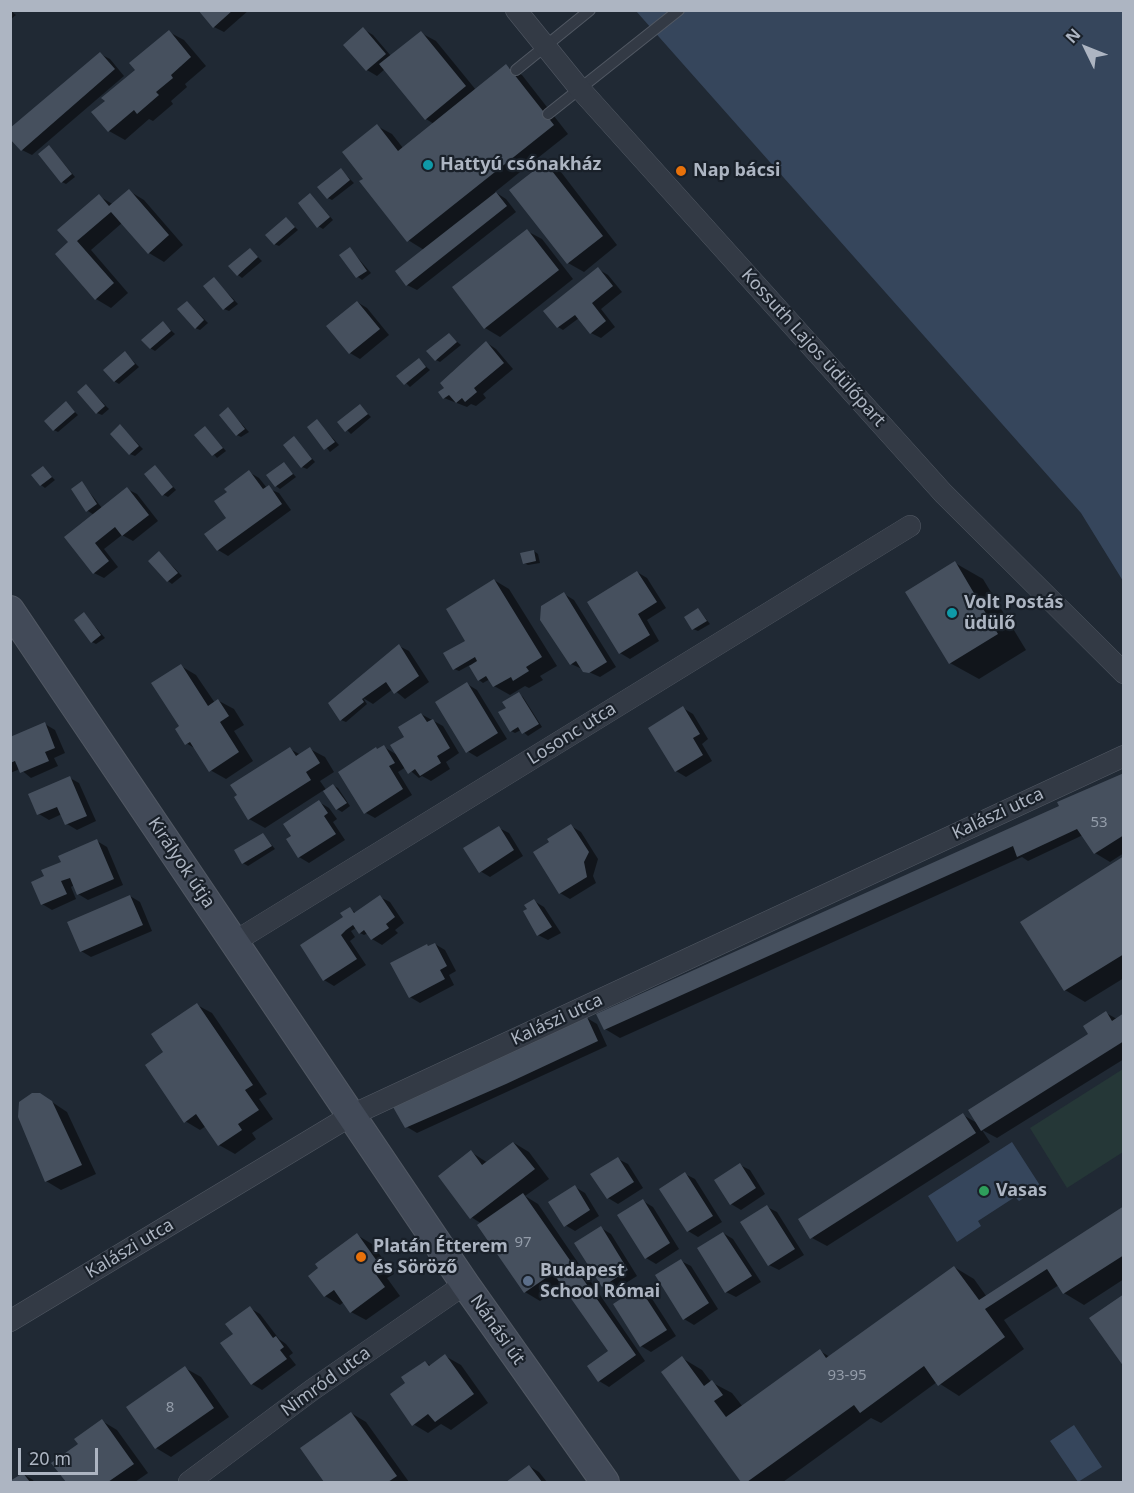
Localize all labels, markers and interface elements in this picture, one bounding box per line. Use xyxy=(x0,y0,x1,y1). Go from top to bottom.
north arrow xyxy=(1056,18,1116,78)
text: N xyxy=(1060,23,1085,48)
place label: Hattyú csónakház xyxy=(440,154,601,176)
marker: Hattyú csónakház xyxy=(421,158,435,172)
place label: Nap bácsi xyxy=(693,160,780,182)
marker: Nap bácsi xyxy=(674,164,688,178)
street label: Kossuth Lajos üdülőpart xyxy=(736,265,890,431)
place label: Volt Postás üdülő xyxy=(964,592,1064,634)
marker: Volt Postás üdülő xyxy=(945,606,959,620)
street label: Losonc utca xyxy=(524,698,620,770)
street label: Kalászi utca xyxy=(949,783,1047,845)
street label: Királyok útja xyxy=(143,814,219,912)
house number: 53 xyxy=(1090,814,1108,832)
street label: Kalászi utca xyxy=(508,989,606,1051)
place label: Vasas xyxy=(996,1180,1047,1202)
marker: Vasas xyxy=(977,1184,991,1198)
street label: Kalászi utca xyxy=(82,1214,178,1284)
house number: 97 xyxy=(514,1234,532,1252)
place label: Platán Étterem és Söröző xyxy=(373,1236,508,1278)
marker: Platán Étterem és Söröző xyxy=(354,1250,368,1264)
place label: Budapest School Római xyxy=(540,1260,660,1302)
marker: Budapest School Római xyxy=(521,1274,535,1288)
street label: Nánási út xyxy=(465,1291,529,1369)
street label: Nimród utca xyxy=(277,1342,375,1422)
house number: 93-95 xyxy=(827,1367,867,1385)
house number: 8 xyxy=(166,1399,174,1417)
scale bar xyxy=(21,1436,100,1474)
text: 20 m xyxy=(29,1446,71,1470)

